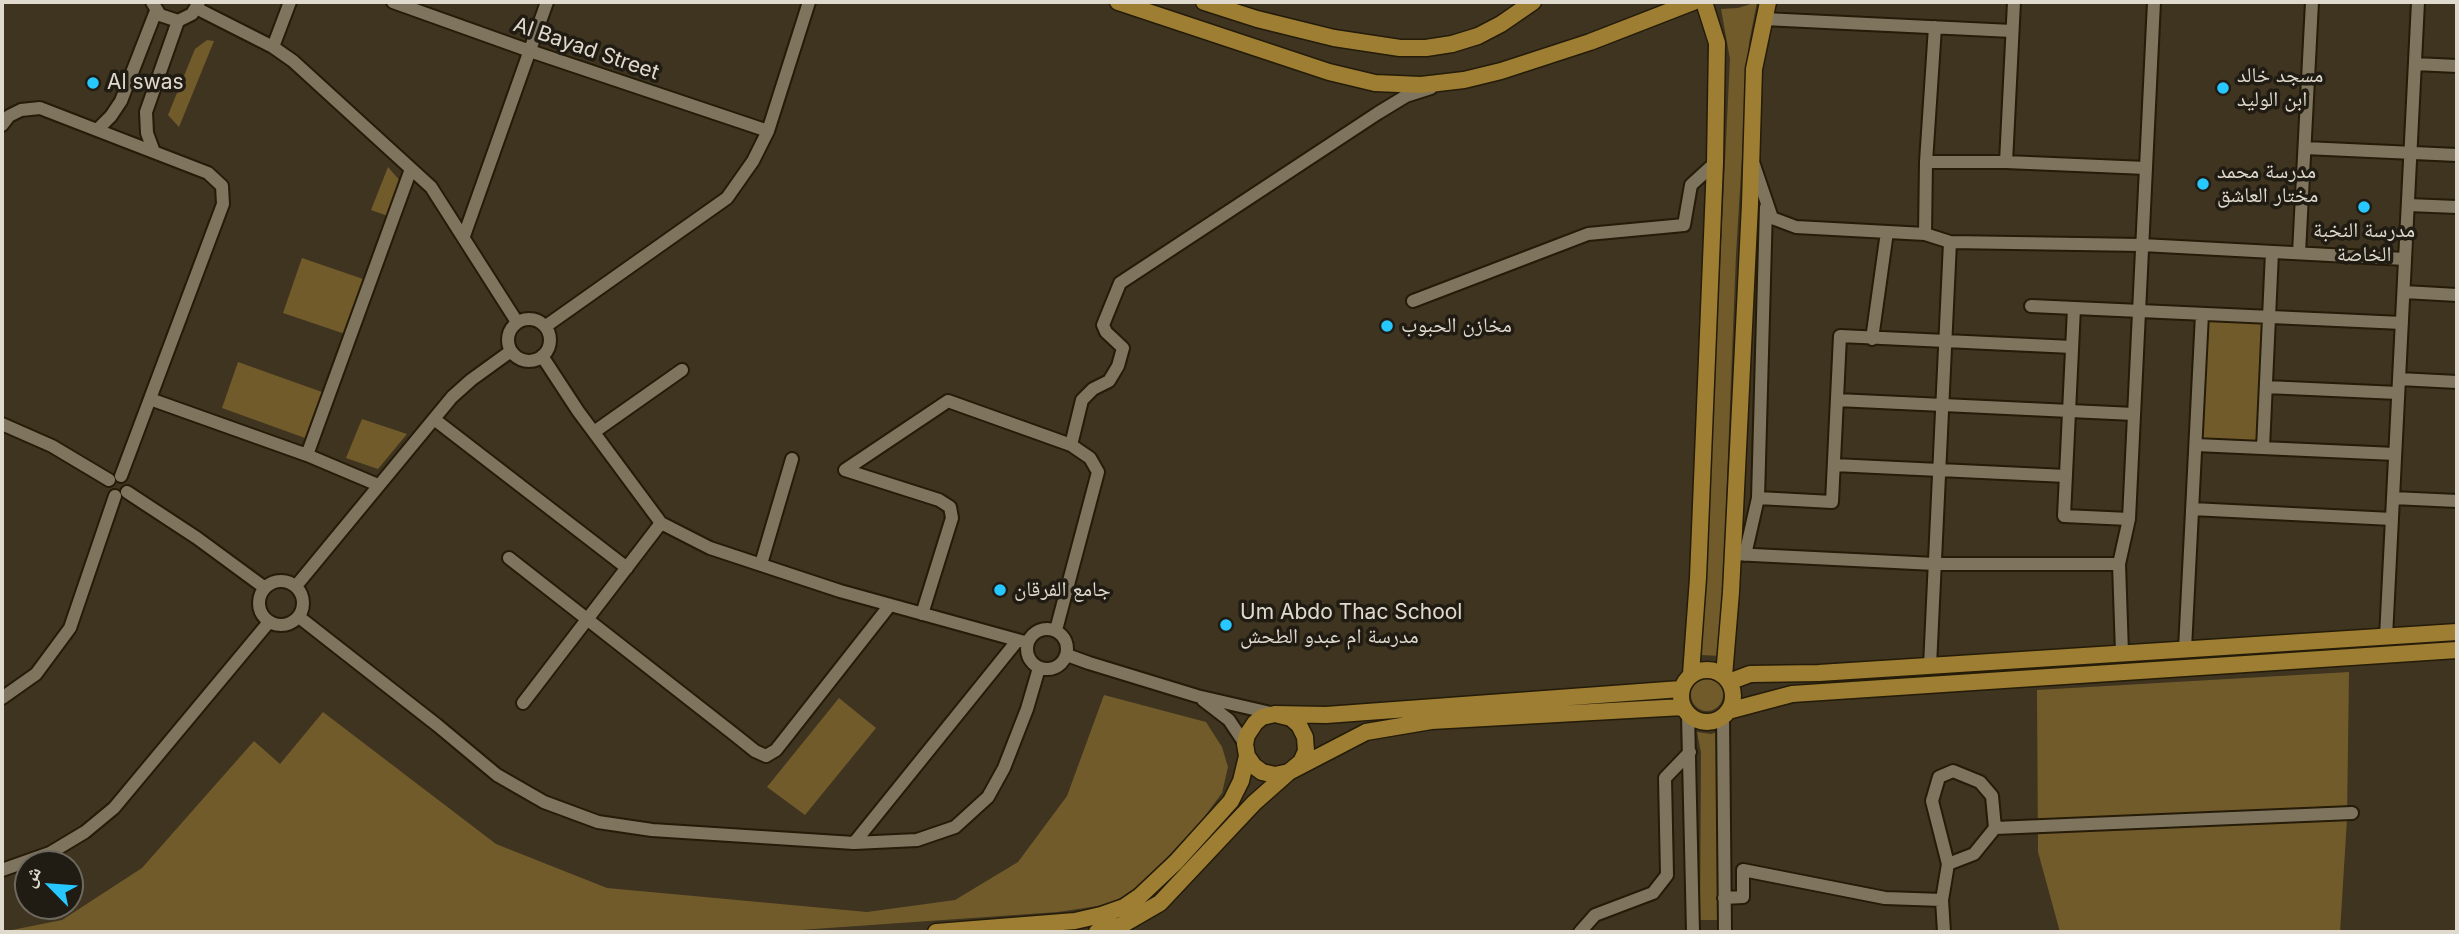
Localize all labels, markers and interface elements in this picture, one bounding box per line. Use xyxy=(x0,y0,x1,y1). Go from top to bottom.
street label: Al Bayad Street xyxy=(510,12,662,86)
place label: مسجد خالد ابن الوليد xyxy=(2237,63,2323,113)
place label: Al swas xyxy=(107,70,184,96)
marker: Al swas xyxy=(85,75,101,91)
marker: مسجد خالد ابن الوليد xyxy=(2215,80,2231,96)
place label: مدرسة محمد مختار العاشق xyxy=(2217,159,2318,209)
marker: مدرسة محمد مختار العاشق xyxy=(2195,176,2211,192)
marker: مدرسة النخبة الخاصة xyxy=(2356,199,2372,215)
place label: مدرسة النخبة الخاصة xyxy=(2313,218,2415,268)
place label: مخازن الحبوب xyxy=(1401,313,1512,339)
marker: مخازن الحبوب xyxy=(1379,318,1395,334)
place label: جامع الفرقان xyxy=(1014,577,1111,603)
marker: جامع الفرقان xyxy=(992,582,1008,598)
place label: Um Abdo Thac School مدرسة ام عبدو الطحش xyxy=(1240,600,1462,650)
marker: Um Abdo Thac School مدرسة ام عبدو الطحش xyxy=(1218,617,1234,633)
north arrow xyxy=(14,850,84,920)
text: ش xyxy=(17,863,46,891)

